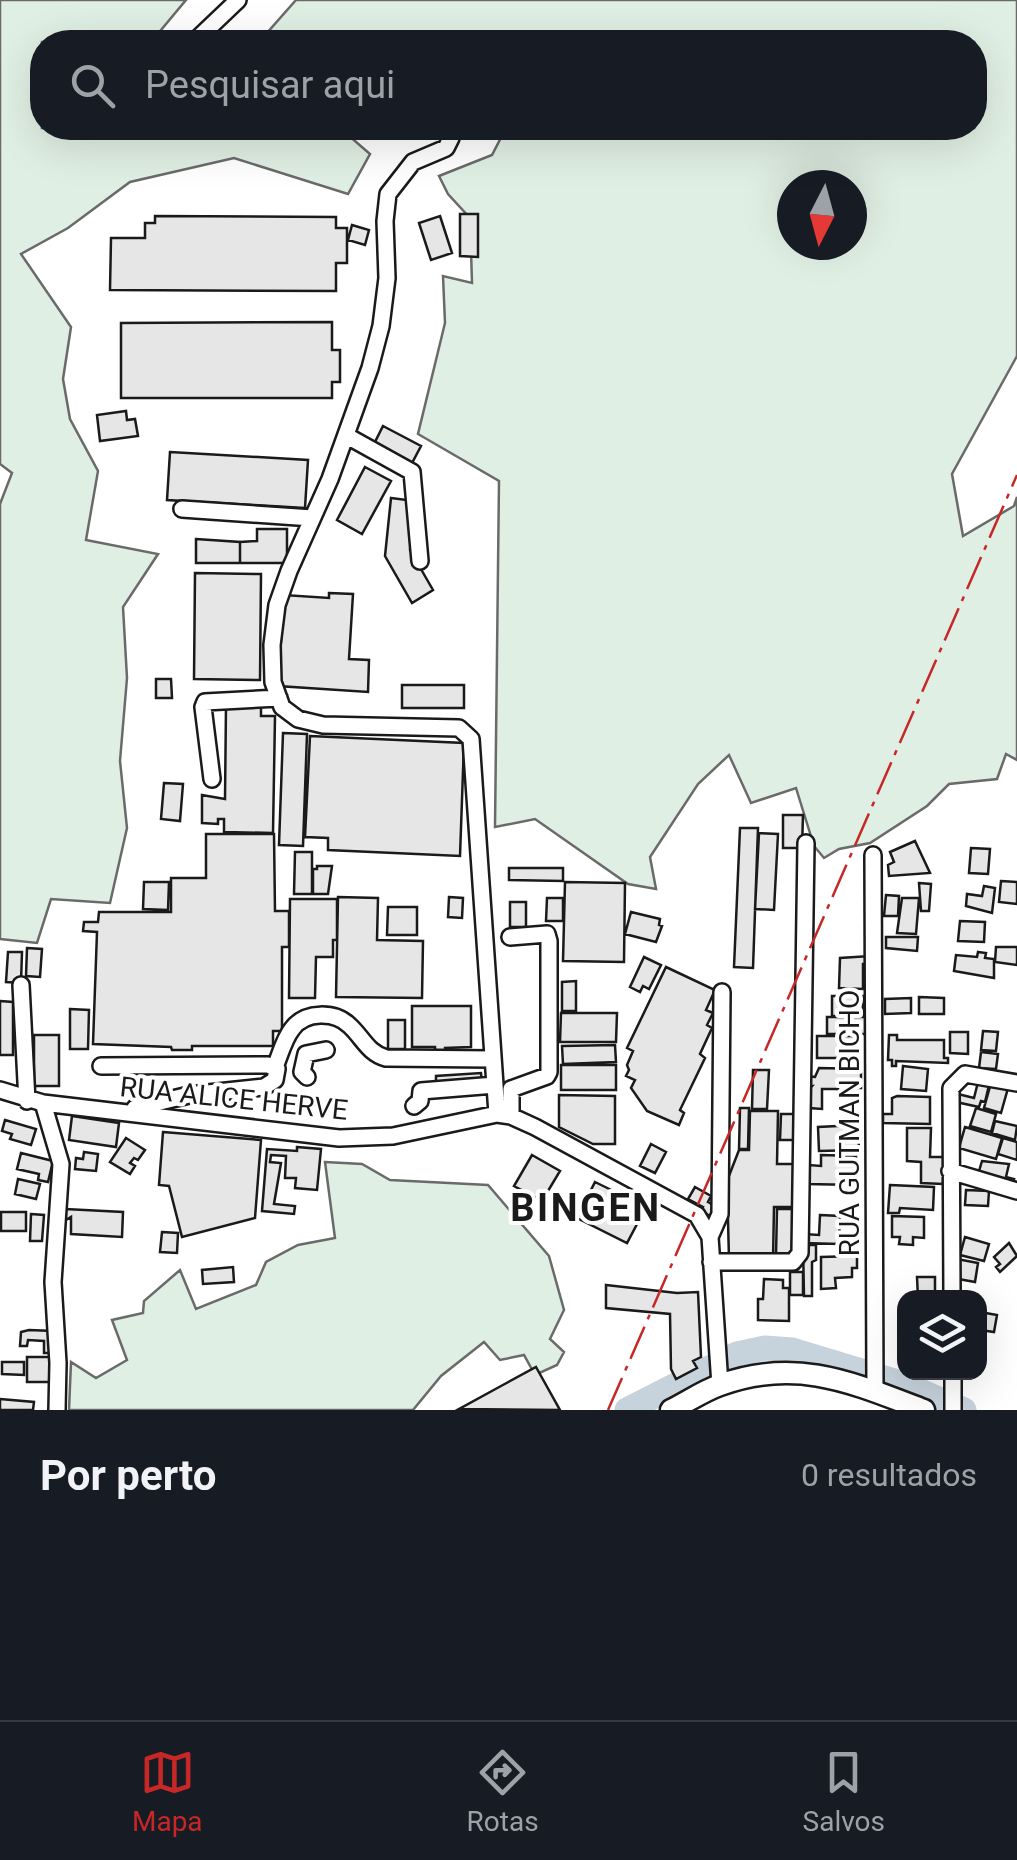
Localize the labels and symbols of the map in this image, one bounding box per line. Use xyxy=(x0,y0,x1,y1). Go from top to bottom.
north arrow xyxy=(777,170,867,260)
street label: RUA GUTMAN BICHO xyxy=(833,990,866,1256)
street label: RUA ALICE HERVE xyxy=(118,1070,350,1127)
district label: BINGEN xyxy=(510,1186,662,1230)

